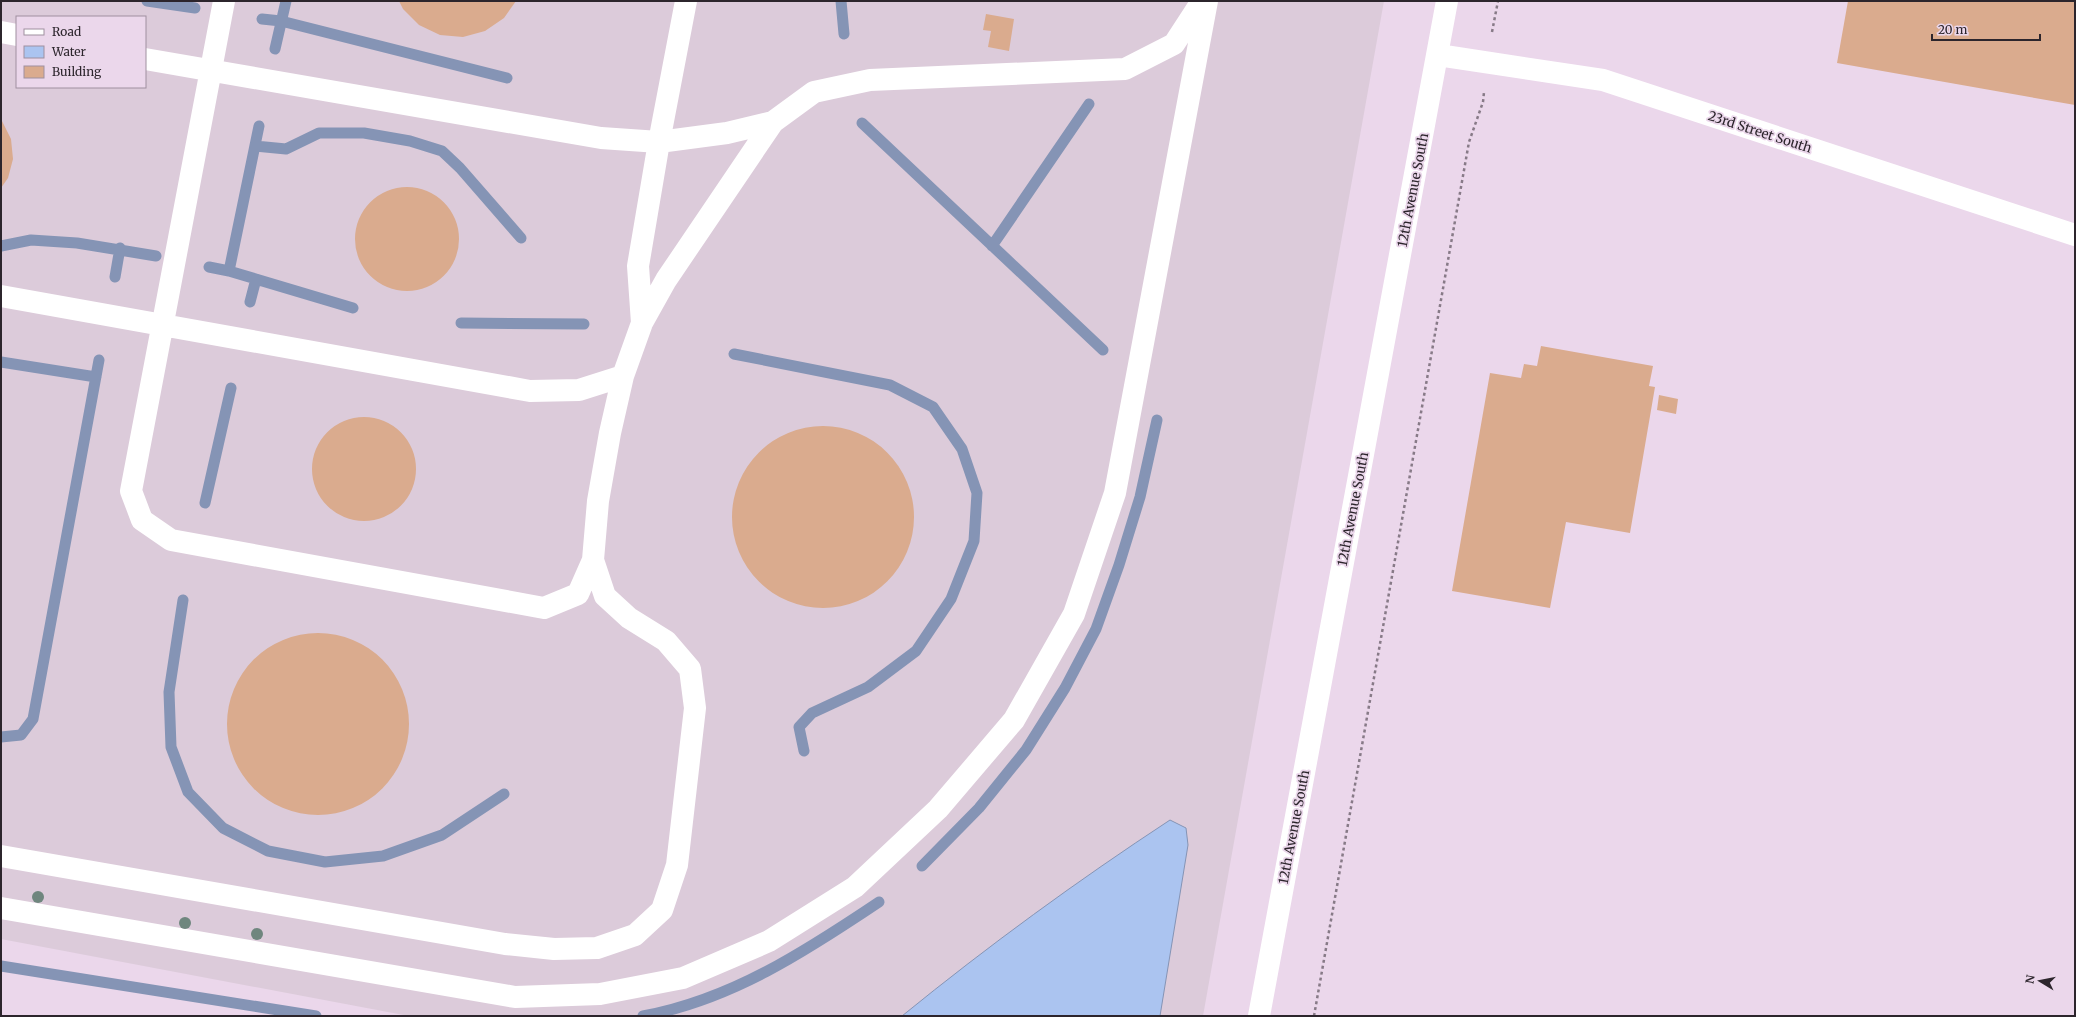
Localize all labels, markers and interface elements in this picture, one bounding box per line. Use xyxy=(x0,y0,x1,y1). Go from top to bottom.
legend xyxy=(16,16,146,88)
scale bar xyxy=(1932,16,2040,42)
text: 20 m xyxy=(1938,22,1967,37)
text: Road xyxy=(52,24,81,39)
text: Water xyxy=(51,44,87,59)
text: Building xyxy=(52,64,102,79)
street label: 23rd Street South xyxy=(1706,107,1814,157)
street label: 12th Avenue South xyxy=(1394,131,1432,248)
street label: 12th Avenue South xyxy=(1334,450,1372,567)
street label: 12th Avenue South xyxy=(1275,768,1313,885)
north arrow xyxy=(2020,961,2060,1001)
text: N xyxy=(2023,973,2038,985)

